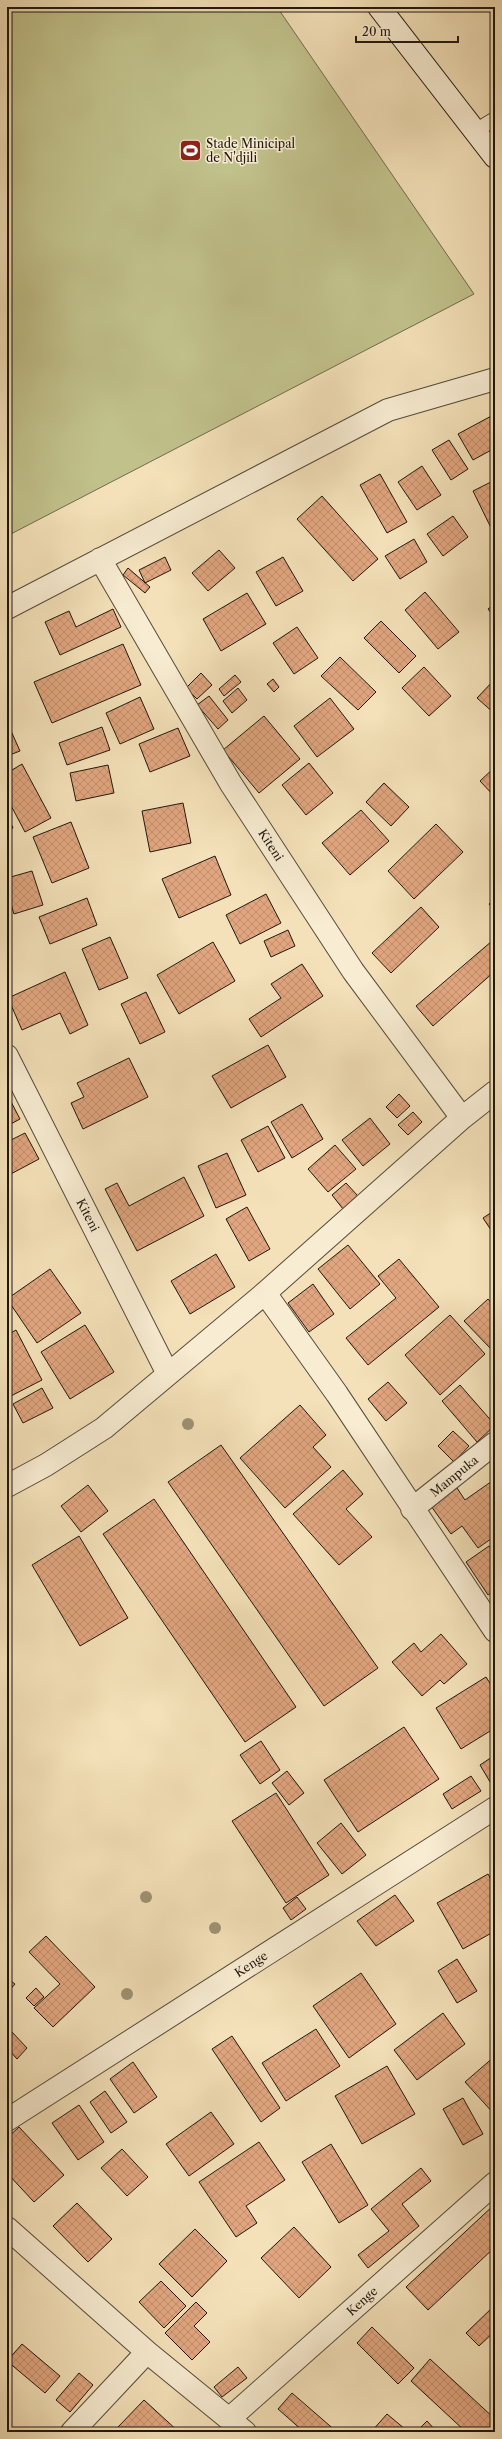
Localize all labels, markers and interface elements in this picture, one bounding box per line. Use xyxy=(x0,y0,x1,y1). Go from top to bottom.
scale bar xyxy=(356,18,458,44)
text: 20 m xyxy=(362,24,391,39)
place label: Stade Minicipal de N'djili xyxy=(206,136,296,165)
sports icon: Stade Minicipal de N'djili xyxy=(178,137,204,163)
street label: Kiteni xyxy=(255,826,287,864)
street label: Kiteni xyxy=(73,1196,103,1234)
street label: Mampuka xyxy=(427,1452,482,1500)
street label: Kenge xyxy=(232,1948,271,1980)
street label: Kenge xyxy=(344,2283,381,2319)

